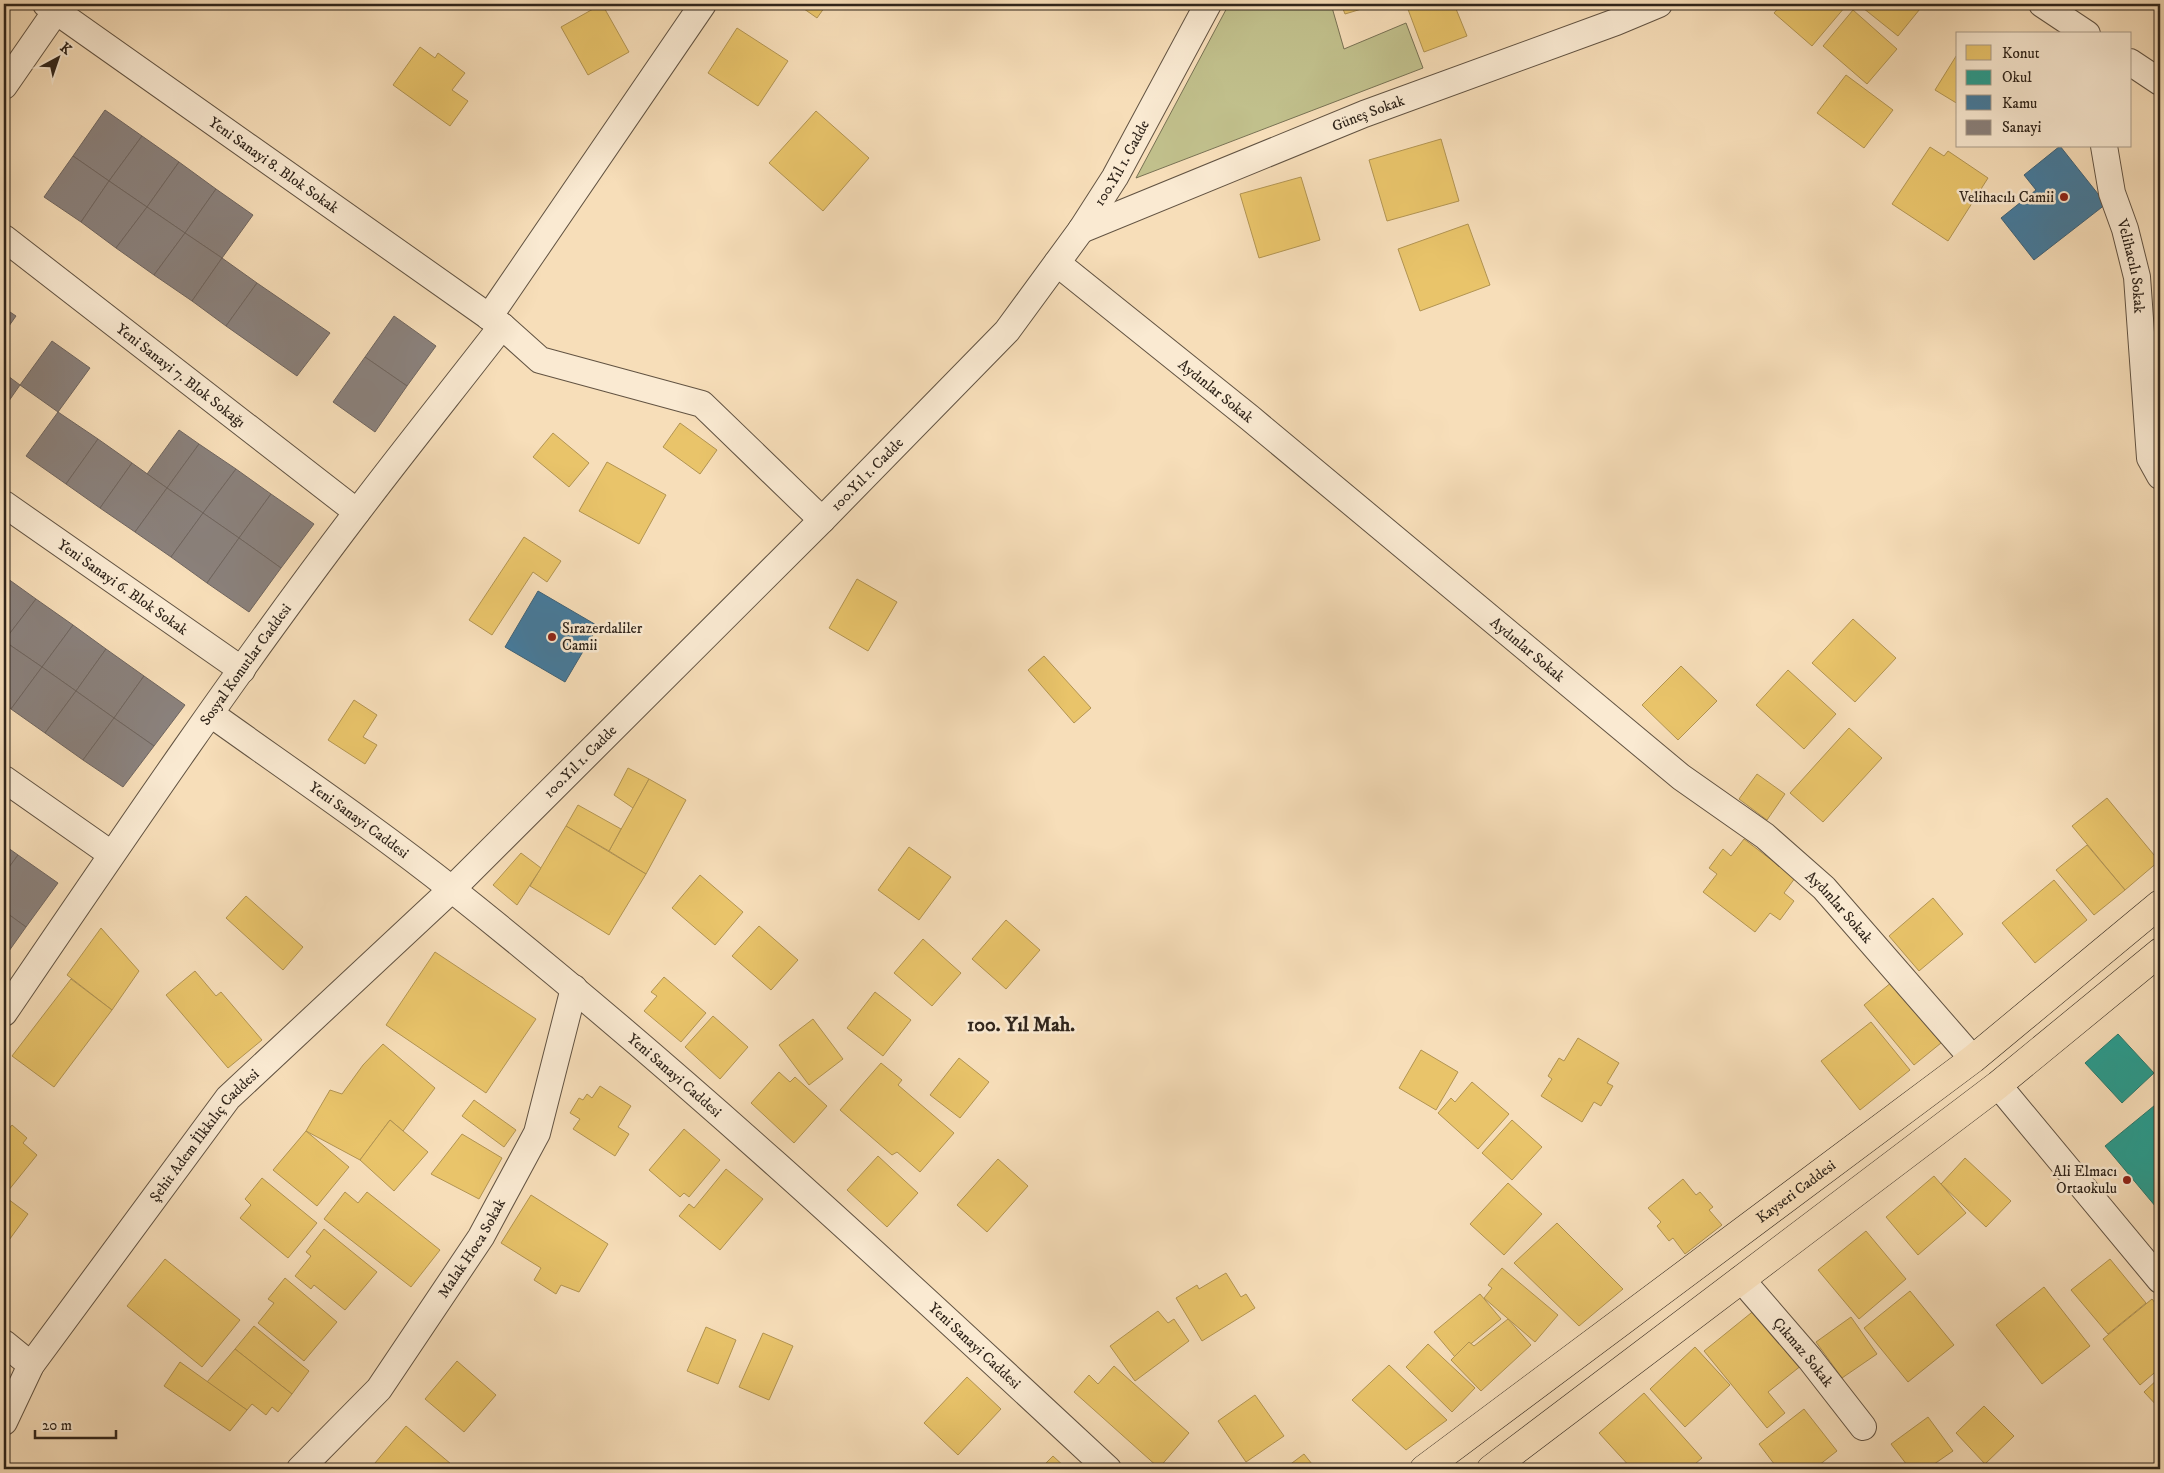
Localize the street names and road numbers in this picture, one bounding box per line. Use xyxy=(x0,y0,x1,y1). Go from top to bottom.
street label: Güneş Sokak xyxy=(1329,91,1408,136)
street label: Yeni Sanayi 8. Blok Sokak xyxy=(205,113,343,218)
street label: 100.Yıl 1. Cadde xyxy=(1090,117,1154,210)
street label: Velihacılı Sokak xyxy=(2112,216,2149,315)
street label: Yeni Sanayi 7. Blok Sokağı xyxy=(112,320,249,432)
street label: Aydınlar Sokak xyxy=(1174,355,1258,428)
street label: 100.Yıl 1. Cadde xyxy=(827,434,908,515)
street label: Yeni Sanayi 6. Blok Sokak xyxy=(54,535,192,640)
street label: Sosyal Konutlar Caddesi xyxy=(196,600,296,729)
street label: Aydınlar Sokak xyxy=(1486,613,1569,687)
street label: 100.Yıl 1. Cadde xyxy=(540,721,621,802)
street label: Yeni Sanayi Caddesi xyxy=(305,778,413,863)
street label: Aydınlar Sokak xyxy=(1801,867,1877,948)
street label: Yeni Sanayi Caddesi xyxy=(623,1029,726,1122)
street label: Şehit Adem İlkkılıç Caddesi xyxy=(146,1065,263,1206)
street label: Kayseri Caddesi xyxy=(1753,1156,1840,1228)
street label: Malak Hoca Sokak xyxy=(434,1195,510,1302)
street label: Yeni Sanayi Caddesi xyxy=(924,1298,1025,1393)
street label: Çıkmaz Sokak xyxy=(1768,1314,1838,1392)

